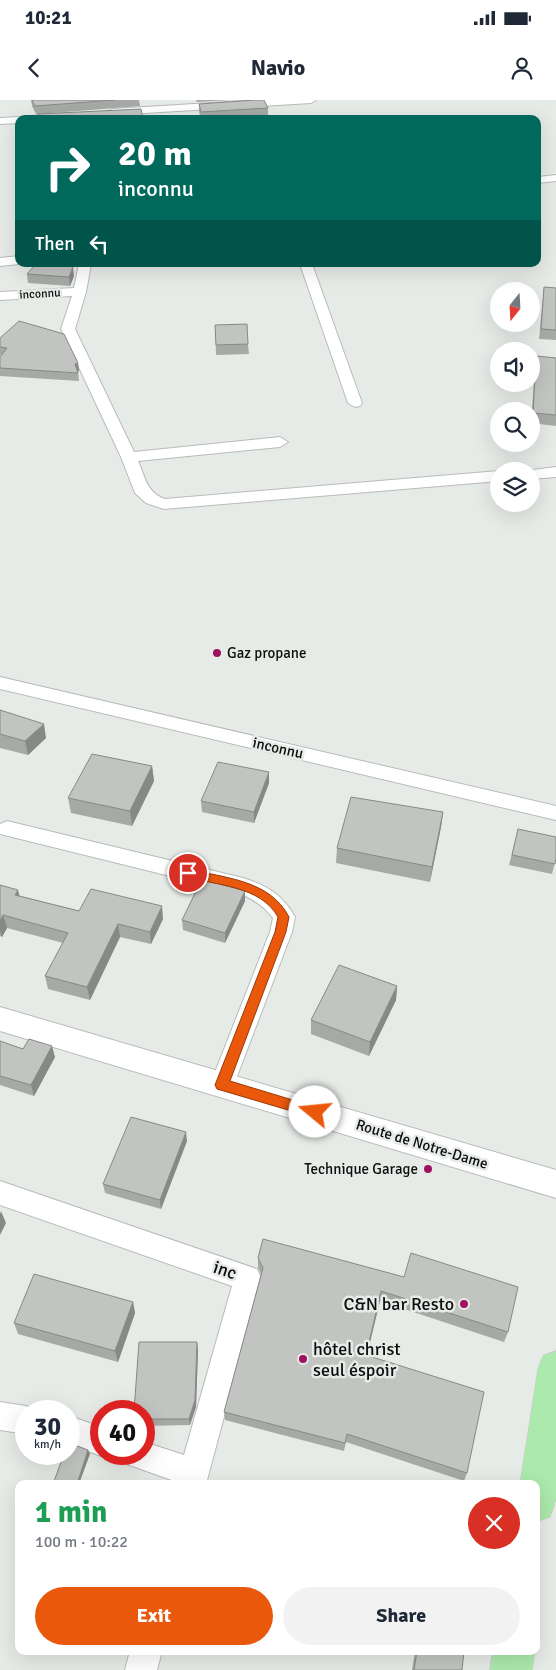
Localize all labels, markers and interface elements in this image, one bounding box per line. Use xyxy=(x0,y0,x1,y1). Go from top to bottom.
text: 10:21 xyxy=(25,6,72,30)
icon: back xyxy=(20,54,48,82)
text: Navio xyxy=(251,54,305,81)
icon: person xyxy=(508,54,536,82)
text: 20 m xyxy=(118,132,192,175)
icon: right xyxy=(35,135,100,200)
text: inconnu xyxy=(118,175,194,202)
icon: left xyxy=(85,230,113,258)
text: Then xyxy=(35,232,75,256)
north arrow xyxy=(490,282,540,332)
map controls xyxy=(490,282,540,512)
street label: inconnu xyxy=(19,285,61,303)
button: sound xyxy=(490,342,540,392)
button: search xyxy=(490,402,540,452)
button: layers xyxy=(490,462,540,512)
place label: Gaz propane xyxy=(227,644,306,662)
marker: Gaz propane xyxy=(211,647,223,659)
street label: inconnu xyxy=(251,733,305,763)
pin xyxy=(167,852,209,894)
icon: arrive xyxy=(174,859,202,887)
position arrow xyxy=(288,1085,340,1137)
street label: Route de Notre-Dame xyxy=(354,1115,490,1173)
place label: Technique Garage xyxy=(304,1160,418,1178)
marker: Technique Garage xyxy=(422,1163,434,1175)
street label: inc xyxy=(210,1256,240,1284)
place label: C&N bar Resto xyxy=(344,1293,454,1315)
marker: C&N bar Resto xyxy=(458,1298,470,1310)
place label: hôtel christ seul éspoir xyxy=(313,1338,401,1381)
marker: hôtel christ seul éspoir xyxy=(297,1353,309,1365)
speed limit sign: 40 xyxy=(90,1400,155,1465)
text: 30 xyxy=(34,1411,61,1442)
text: km/h xyxy=(34,1437,61,1452)
text: 1 min xyxy=(35,1494,107,1531)
button: close xyxy=(468,1497,520,1549)
text: 100 m · 10:22 xyxy=(35,1532,128,1552)
button: Exit xyxy=(35,1587,273,1645)
button: Share xyxy=(283,1587,520,1645)

